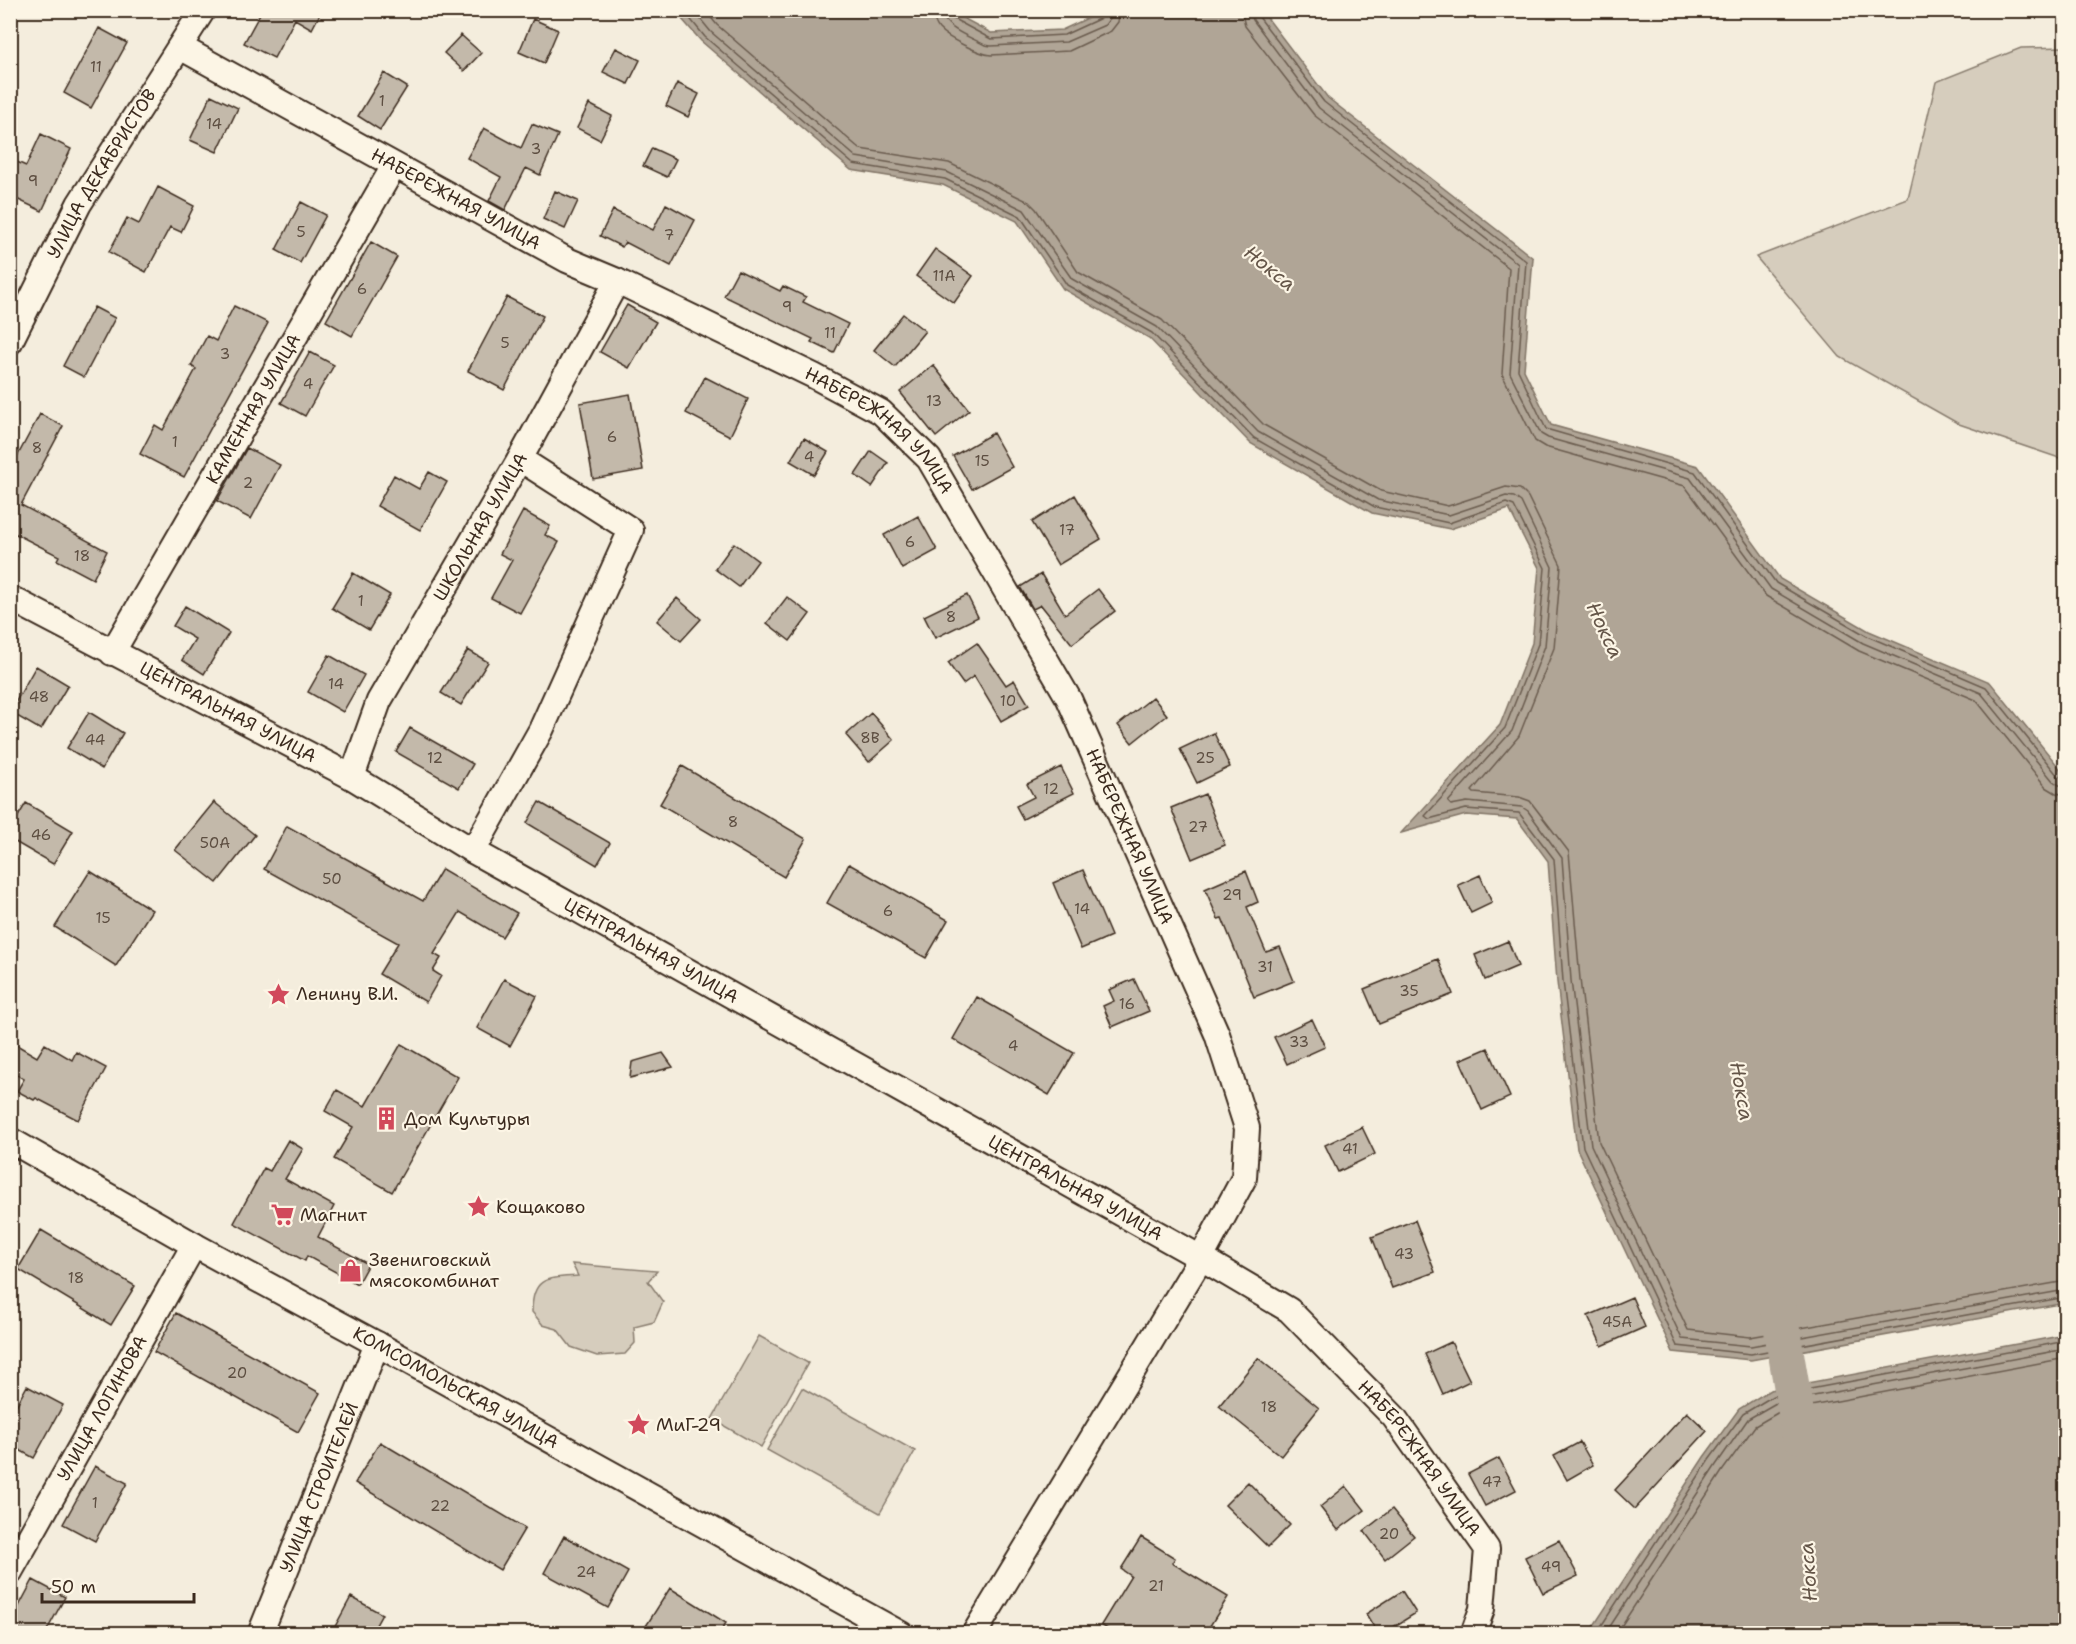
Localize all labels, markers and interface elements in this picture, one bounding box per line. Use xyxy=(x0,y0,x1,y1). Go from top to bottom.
house number: 11 xyxy=(90,57,102,77)
street label: УЛИЦА ДЕКАБРИСТОВ xyxy=(42,84,162,262)
house number: 1 xyxy=(379,91,385,111)
house number: 14 xyxy=(206,114,222,134)
house number: 3 xyxy=(531,139,541,159)
street label: НАБЕРЕЖНАЯ УЛИЦА xyxy=(367,143,545,255)
house number: 9 xyxy=(28,171,38,191)
house number: 5 xyxy=(296,222,306,242)
house number: 7 xyxy=(664,225,674,245)
water label: Нокса xyxy=(1239,239,1301,297)
house number: 11А xyxy=(933,266,956,286)
house number: 6 xyxy=(357,279,367,299)
house number: 9 xyxy=(782,297,792,317)
house number: 11 xyxy=(824,323,836,343)
street label: КАМЕННАЯ УЛИЦА xyxy=(200,329,306,489)
house number: 5 xyxy=(500,333,510,353)
house number: 3 xyxy=(220,344,230,364)
street label: НАБЕРЕЖНАЯ УЛИЦА xyxy=(801,361,959,498)
house number: 4 xyxy=(303,374,313,394)
house number: 13 xyxy=(926,391,942,411)
house number: 6 xyxy=(607,427,617,447)
house number: 1 xyxy=(172,432,178,452)
house number: 8 xyxy=(32,438,42,458)
house number: 4 xyxy=(804,447,814,467)
street label: ШКОЛЬНАЯ УЛИЦА xyxy=(428,448,533,606)
house number: 15 xyxy=(974,451,990,471)
house number: 2 xyxy=(243,473,253,493)
house number: 17 xyxy=(1059,520,1075,540)
house number: 6 xyxy=(905,532,915,552)
house number: 18 xyxy=(74,546,90,566)
house number: 1 xyxy=(358,591,364,611)
water label: Нокса xyxy=(1581,598,1629,662)
house number: 8 xyxy=(946,607,956,627)
street label: ЦЕНТРАЛЬНАЯ УЛИЦА xyxy=(135,656,320,768)
house number: 14 xyxy=(328,674,344,694)
house number: 48 xyxy=(29,687,49,707)
house number: 10 xyxy=(1000,691,1016,711)
house number: 8В xyxy=(860,728,880,748)
house number: 44 xyxy=(85,730,105,750)
street label: НАБЕРЕЖНАЯ УЛИЦА xyxy=(1080,745,1179,928)
house number: 12 xyxy=(427,748,443,768)
house number: 25 xyxy=(1195,748,1215,768)
house number: 12 xyxy=(1043,779,1059,799)
house number: 8 xyxy=(728,812,738,832)
house number: 27 xyxy=(1188,817,1208,837)
house number: 46 xyxy=(31,825,51,845)
house number: 50А xyxy=(200,833,230,853)
house number: 50 xyxy=(322,869,342,889)
house number: 29 xyxy=(1222,885,1242,905)
street label: ЦЕНТРАЛЬНАЯ УЛИЦА xyxy=(560,892,743,1009)
house number: 14 xyxy=(1074,899,1090,919)
house number: 6 xyxy=(883,901,893,921)
house number: 15 xyxy=(95,908,111,928)
house number: 31 xyxy=(1257,957,1273,977)
place icon: Ленину В.И. xyxy=(265,981,291,1007)
house number: 35 xyxy=(1399,981,1419,1001)
place label: Ленину В.И. xyxy=(296,982,398,1006)
house number: 16 xyxy=(1119,994,1135,1014)
house number: 33 xyxy=(1289,1032,1309,1052)
house number: 4 xyxy=(1008,1036,1018,1056)
water label: Нокса xyxy=(1724,1059,1760,1123)
building icon: Дом Культуры xyxy=(373,1106,399,1132)
place label: Дом Культуры xyxy=(404,1107,530,1131)
street label: ЦЕНТРАЛЬНАЯ УЛИЦА xyxy=(984,1129,1167,1246)
house number: 41 xyxy=(1342,1139,1358,1159)
place icon: Кощаково xyxy=(465,1194,491,1220)
place label: Кощаково xyxy=(496,1195,586,1219)
supermarket icon: Магнит xyxy=(269,1202,295,1228)
place label: Магнит xyxy=(300,1203,368,1227)
house number: 43 xyxy=(1394,1244,1414,1264)
place label: Звениговский мясокомбинат xyxy=(369,1248,500,1293)
shop icon: Звениговский мясокомбинат xyxy=(338,1257,364,1283)
house number: 18 xyxy=(68,1268,84,1288)
house number: 45А xyxy=(1602,1312,1632,1332)
street label: КОМСОМОЛЬСКАЯ УЛИЦА xyxy=(349,1321,563,1454)
street label: УЛИЦА ЛОГИНОВА xyxy=(52,1331,153,1485)
house number: 20 xyxy=(227,1363,247,1383)
street label: НАБЕРЕЖНАЯ УЛИЦА xyxy=(1352,1375,1486,1541)
house number: 18 xyxy=(1261,1397,1277,1417)
street label: УЛИЦА СТРОИТЕЛЕЙ xyxy=(274,1399,364,1576)
place icon: МиГ-29 xyxy=(625,1412,651,1438)
place label: МиГ-29 xyxy=(656,1413,721,1437)
house number: 47 xyxy=(1482,1472,1502,1492)
house number: 1 xyxy=(92,1493,98,1513)
house number: 22 xyxy=(430,1496,450,1516)
house number: 20 xyxy=(1379,1524,1399,1544)
water label: Нокса xyxy=(1793,1541,1823,1603)
house number: 49 xyxy=(1541,1557,1561,1577)
house number: 24 xyxy=(576,1562,596,1582)
scale bar xyxy=(42,1566,194,1604)
text: 50 m xyxy=(51,1575,96,1599)
house number: 21 xyxy=(1148,1576,1164,1596)

